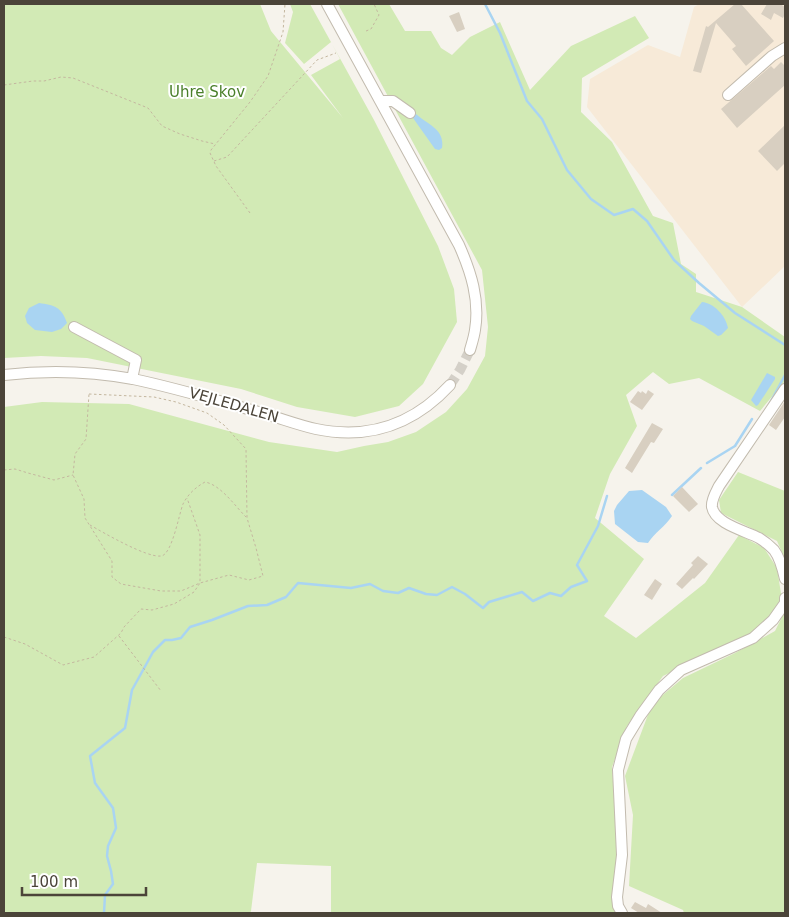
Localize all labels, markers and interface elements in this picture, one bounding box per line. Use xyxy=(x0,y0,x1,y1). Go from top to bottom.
park label: Uhre Skov xyxy=(169,83,245,101)
street label: VEJLEDALEN xyxy=(187,384,281,426)
scale bar xyxy=(22,864,146,896)
text: 100 m xyxy=(30,873,78,891)

